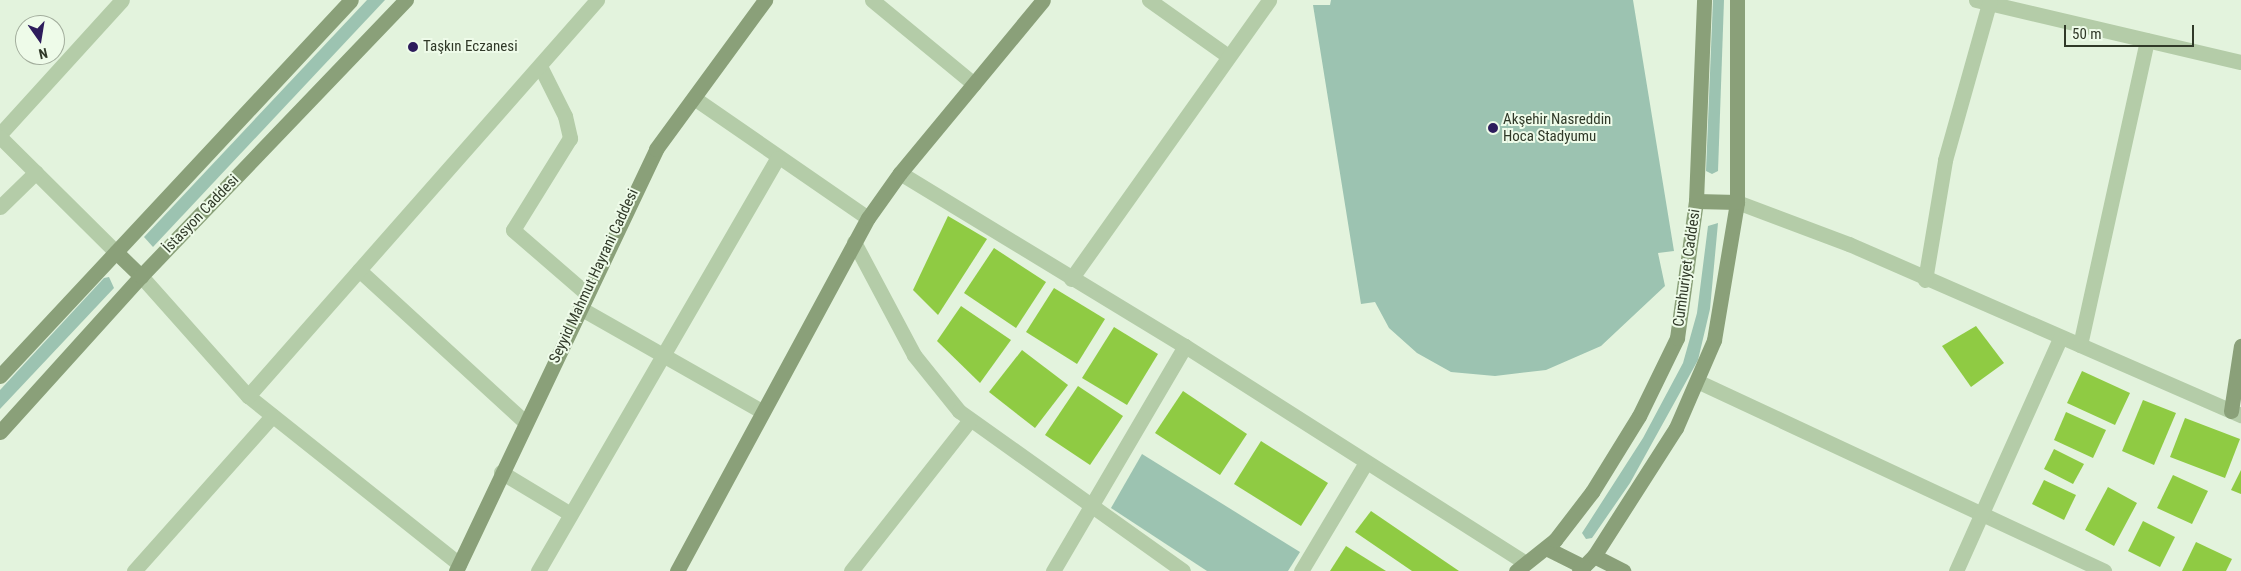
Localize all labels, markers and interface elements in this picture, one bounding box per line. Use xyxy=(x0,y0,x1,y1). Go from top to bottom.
north arrow xyxy=(15,15,65,65)
scale bar xyxy=(2066,15,2196,47)
text: 50 m xyxy=(2072,25,2102,43)
place label: Taşkın Eczanesi xyxy=(423,38,518,56)
marker: Taşkın Eczanesi xyxy=(407,41,419,53)
text: N xyxy=(37,45,49,62)
place label: Akşehir Nasreddin Hoca Stadyumu xyxy=(1503,110,1611,145)
marker: Akşehir Nasreddin Hoca Stadyumu xyxy=(1487,122,1499,134)
street label: İstasyon Caddesi xyxy=(159,171,243,257)
street label: Seyyid Mahmut Hayrani Caddesi xyxy=(546,186,642,366)
street label: Cumhuriyet Caddesi xyxy=(1670,208,1704,328)

